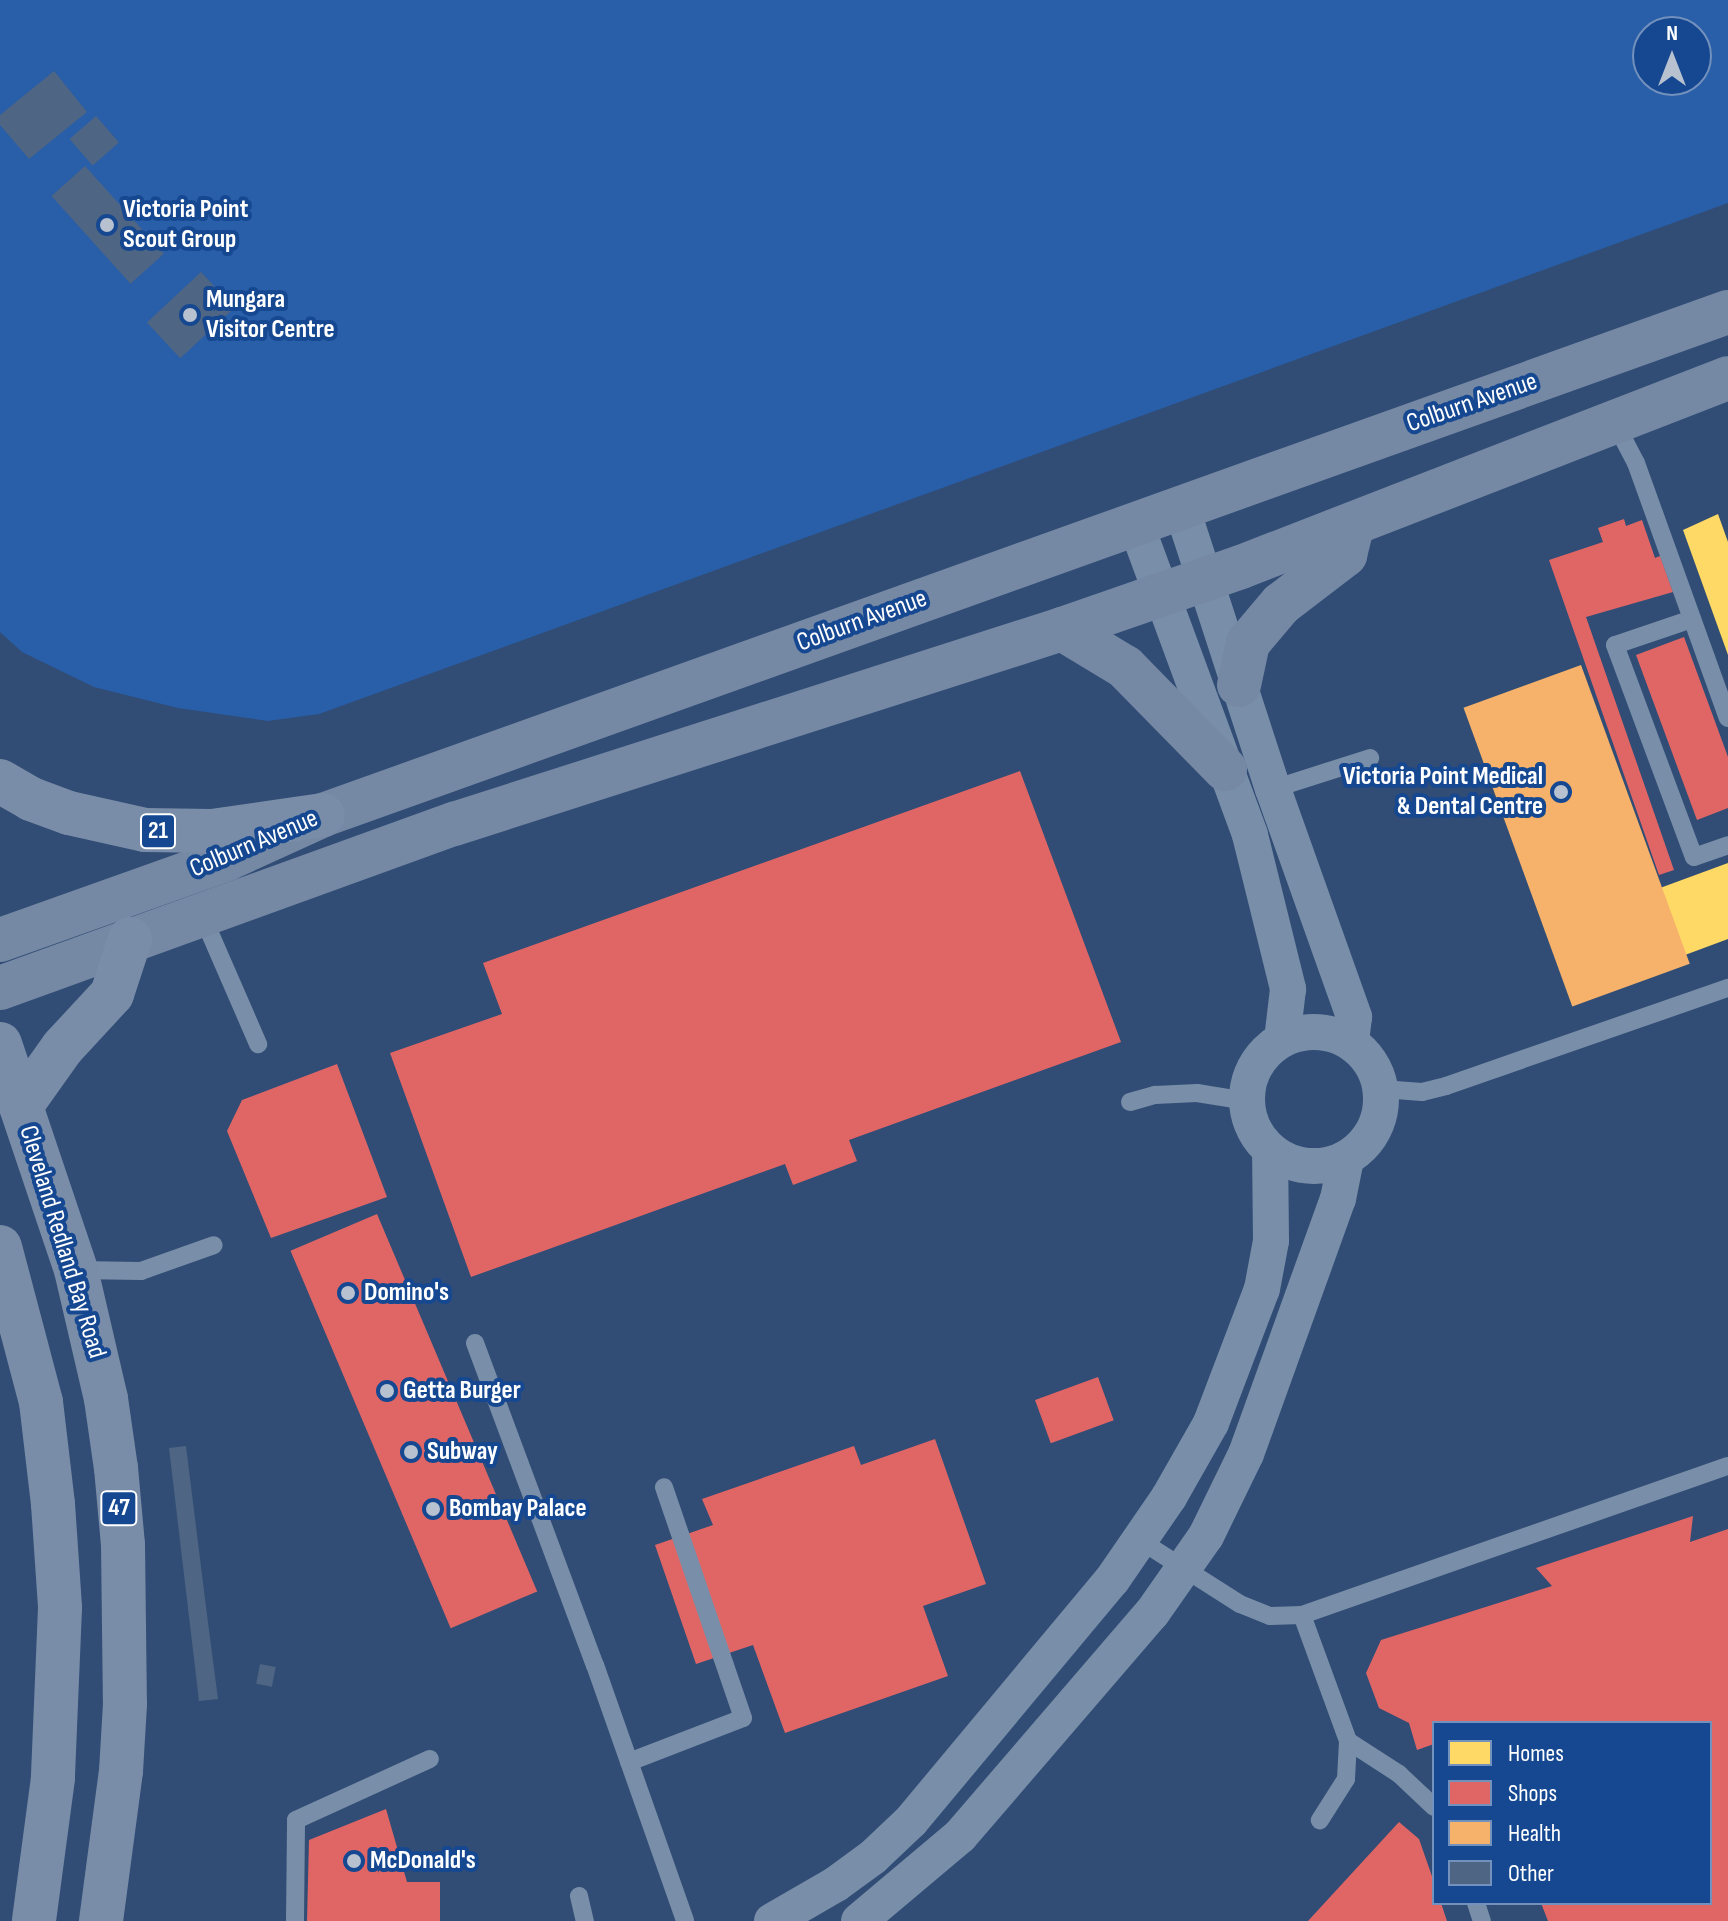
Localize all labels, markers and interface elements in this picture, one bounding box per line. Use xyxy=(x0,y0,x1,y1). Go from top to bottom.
north arrow xyxy=(1632,16,1712,96)
text: N xyxy=(1666,20,1678,47)
place label: Victoria Point Scout Group xyxy=(123,194,248,256)
marker: Victoria Point Scout Group xyxy=(98,216,116,234)
place label: Mungara Visitor Centre xyxy=(206,284,335,346)
marker: Mungara Visitor Centre xyxy=(181,306,199,324)
street label: Colburn Avenue xyxy=(1403,366,1541,440)
street label: Colburn Avenue xyxy=(793,583,931,659)
place label: Victoria Point Medical & Dental Centre xyxy=(1343,761,1543,822)
marker: Victoria Point Medical & Dental Centre xyxy=(1550,781,1572,803)
street label: Colburn Avenue xyxy=(185,803,323,885)
road number: 21 xyxy=(140,811,176,851)
street label: Cleveland Redland Bay Road xyxy=(12,1122,112,1362)
place label: Domino's xyxy=(364,1277,449,1309)
marker: Domino's xyxy=(339,1284,357,1302)
place label: Getta Burger xyxy=(403,1375,521,1407)
marker: Getta Burger xyxy=(378,1382,396,1400)
place label: Subway xyxy=(427,1436,498,1468)
marker: Subway xyxy=(402,1443,420,1461)
road number: 47 xyxy=(99,1488,139,1528)
place label: Bombay Palace xyxy=(449,1493,587,1525)
marker: Bombay Palace xyxy=(424,1500,442,1518)
legend xyxy=(1432,1721,1712,1905)
text: Homes xyxy=(1508,1739,1564,1768)
text: Shops xyxy=(1508,1779,1557,1808)
text: Health xyxy=(1508,1819,1561,1848)
place label: McDonald's xyxy=(370,1845,476,1877)
marker: McDonald's xyxy=(345,1852,363,1870)
text: Other xyxy=(1508,1859,1554,1888)

